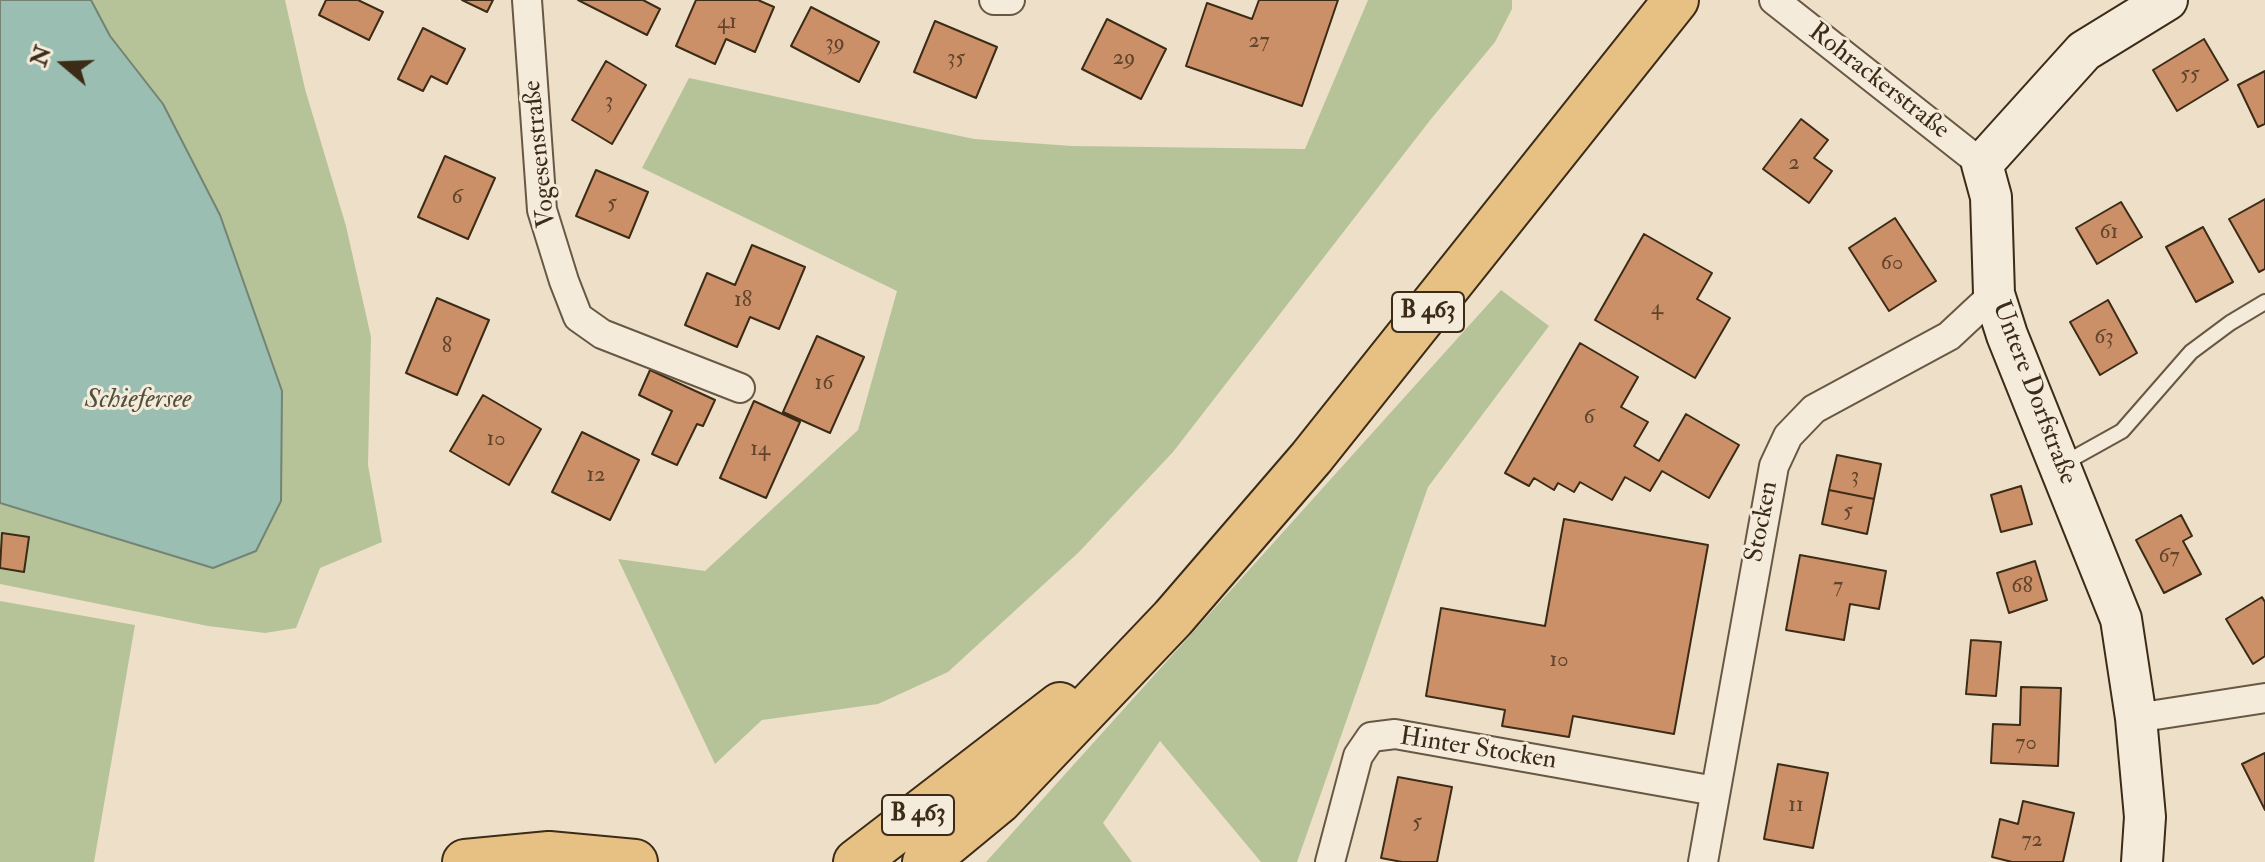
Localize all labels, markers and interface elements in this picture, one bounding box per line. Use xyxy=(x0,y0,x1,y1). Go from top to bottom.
house number: 41 xyxy=(717,10,737,36)
street label: Rohrackerstraße xyxy=(1801,17,1955,147)
north arrow xyxy=(24,24,104,104)
house number: 27 xyxy=(1248,29,1270,55)
house number: 39 xyxy=(825,31,845,57)
text: N xyxy=(25,42,58,70)
house number: 35 xyxy=(947,46,965,72)
house number: 29 xyxy=(1113,46,1135,72)
house number: 55 xyxy=(2180,62,2200,88)
street label: Vogesenstraße xyxy=(518,79,564,229)
house number: 3 xyxy=(605,89,613,115)
house number: 2 xyxy=(1788,151,1800,177)
house number: 6 xyxy=(451,185,463,211)
house number: 5 xyxy=(607,191,617,217)
house number: 61 xyxy=(2100,220,2118,246)
house number: 60 xyxy=(1881,251,1903,277)
house number: 18 xyxy=(734,288,752,314)
road number: B 463 xyxy=(1392,292,1464,332)
house number: 4 xyxy=(1651,296,1663,322)
street label: Untere Dorfstraße xyxy=(1984,297,2082,489)
house number: 63 xyxy=(2094,325,2114,351)
house number: 8 xyxy=(442,334,452,360)
house number: 16 xyxy=(815,371,833,397)
water label: Schiefersee xyxy=(85,384,191,418)
house number: 6 xyxy=(1583,405,1595,431)
house number: 10 xyxy=(486,427,506,453)
house number: 14 xyxy=(750,437,770,463)
house number: 12 xyxy=(586,463,606,489)
house number: 3 xyxy=(1851,464,1859,490)
street label: Stocken xyxy=(1740,479,1786,565)
house number: 5 xyxy=(1843,499,1853,525)
house number: 67 xyxy=(2158,544,2180,570)
house number: 7 xyxy=(1833,574,1843,600)
house number: 68 xyxy=(2011,574,2033,600)
house number: 10 xyxy=(1549,648,1569,674)
street label: Hinter Stocken xyxy=(1398,722,1558,778)
house number: 70 xyxy=(2015,731,2037,757)
house number: 11 xyxy=(1788,793,1804,819)
road number: B 463 xyxy=(882,795,954,835)
house number: 5 xyxy=(1412,810,1422,836)
house number: 72 xyxy=(2021,828,2043,854)

